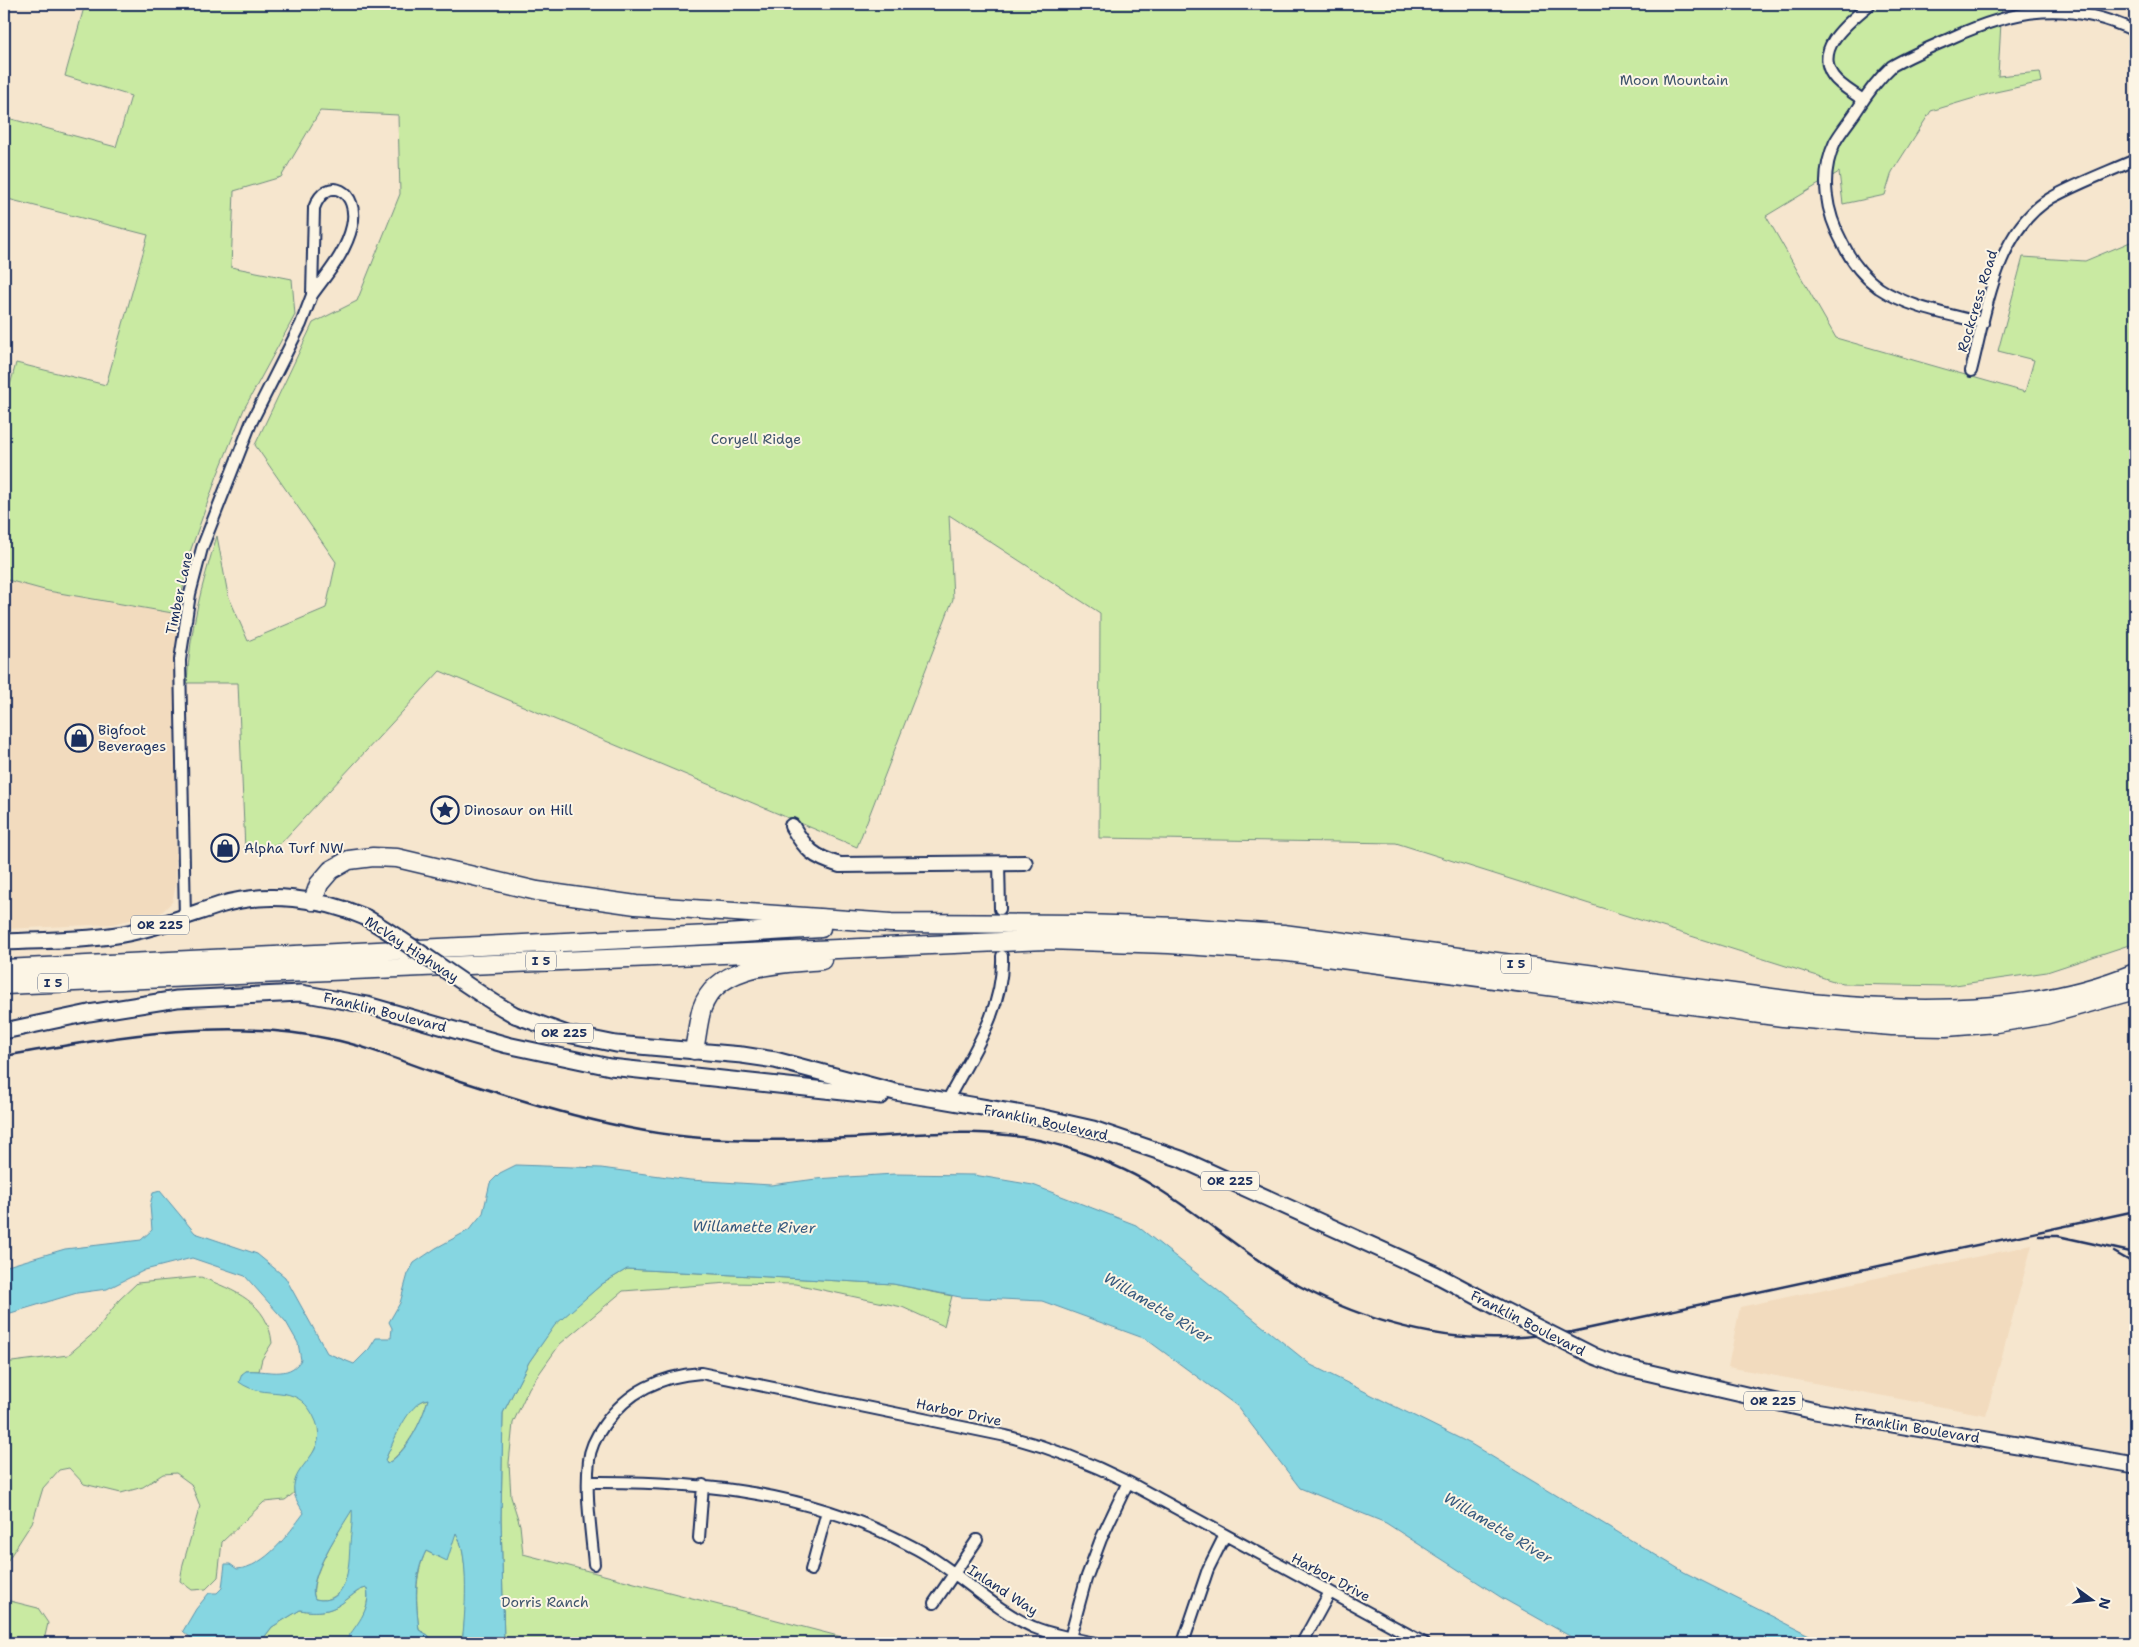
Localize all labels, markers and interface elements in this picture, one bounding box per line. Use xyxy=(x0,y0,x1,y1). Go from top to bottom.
park label: Moon Mountain xyxy=(1620,71,1729,89)
street label: Rockcress Road xyxy=(1953,248,2001,354)
park label: Coryell Ridge xyxy=(711,430,801,448)
street label: Timber Lane xyxy=(161,550,197,636)
place label: Bigfoot Beverages xyxy=(98,721,166,755)
shop icon: Bigfoot Beverages xyxy=(64,723,94,753)
place icon: Dinosaur on Hill xyxy=(430,795,460,825)
place label: Dinosaur on Hill xyxy=(464,801,573,819)
shop icon: Alpha Turf NW xyxy=(210,833,240,863)
place label: Alpha Turf NW xyxy=(244,839,344,857)
street label: McVay Highway xyxy=(362,912,462,986)
road number: OR 225 xyxy=(131,916,189,934)
road number: I 5 xyxy=(526,951,556,970)
road number: I 5 xyxy=(1501,954,1531,974)
road number: I 5 xyxy=(38,974,68,992)
street label: Franklin Boulevard xyxy=(321,988,449,1036)
road number: OR 225 xyxy=(535,1024,593,1042)
street label: Franklin Boulevard xyxy=(982,1100,1110,1144)
road number: OR 225 xyxy=(1201,1172,1259,1190)
water label: Willamette River xyxy=(692,1216,817,1238)
water label: Willamette River xyxy=(1100,1268,1217,1349)
street label: Franklin Boulevard xyxy=(1468,1286,1589,1360)
road number: OR 225 xyxy=(1744,1392,1802,1410)
street label: Harbor Drive xyxy=(915,1394,1004,1430)
street label: Franklin Boulevard xyxy=(1853,1409,1981,1447)
water label: Willamette River xyxy=(1440,1488,1557,1569)
street label: Harbor Drive xyxy=(1288,1549,1374,1605)
street label: Inland Way xyxy=(964,1561,1042,1619)
north arrow xyxy=(2066,1574,2116,1624)
park label: Dorris Ranch xyxy=(501,1593,589,1611)
text: N xyxy=(2094,1596,2115,1611)

